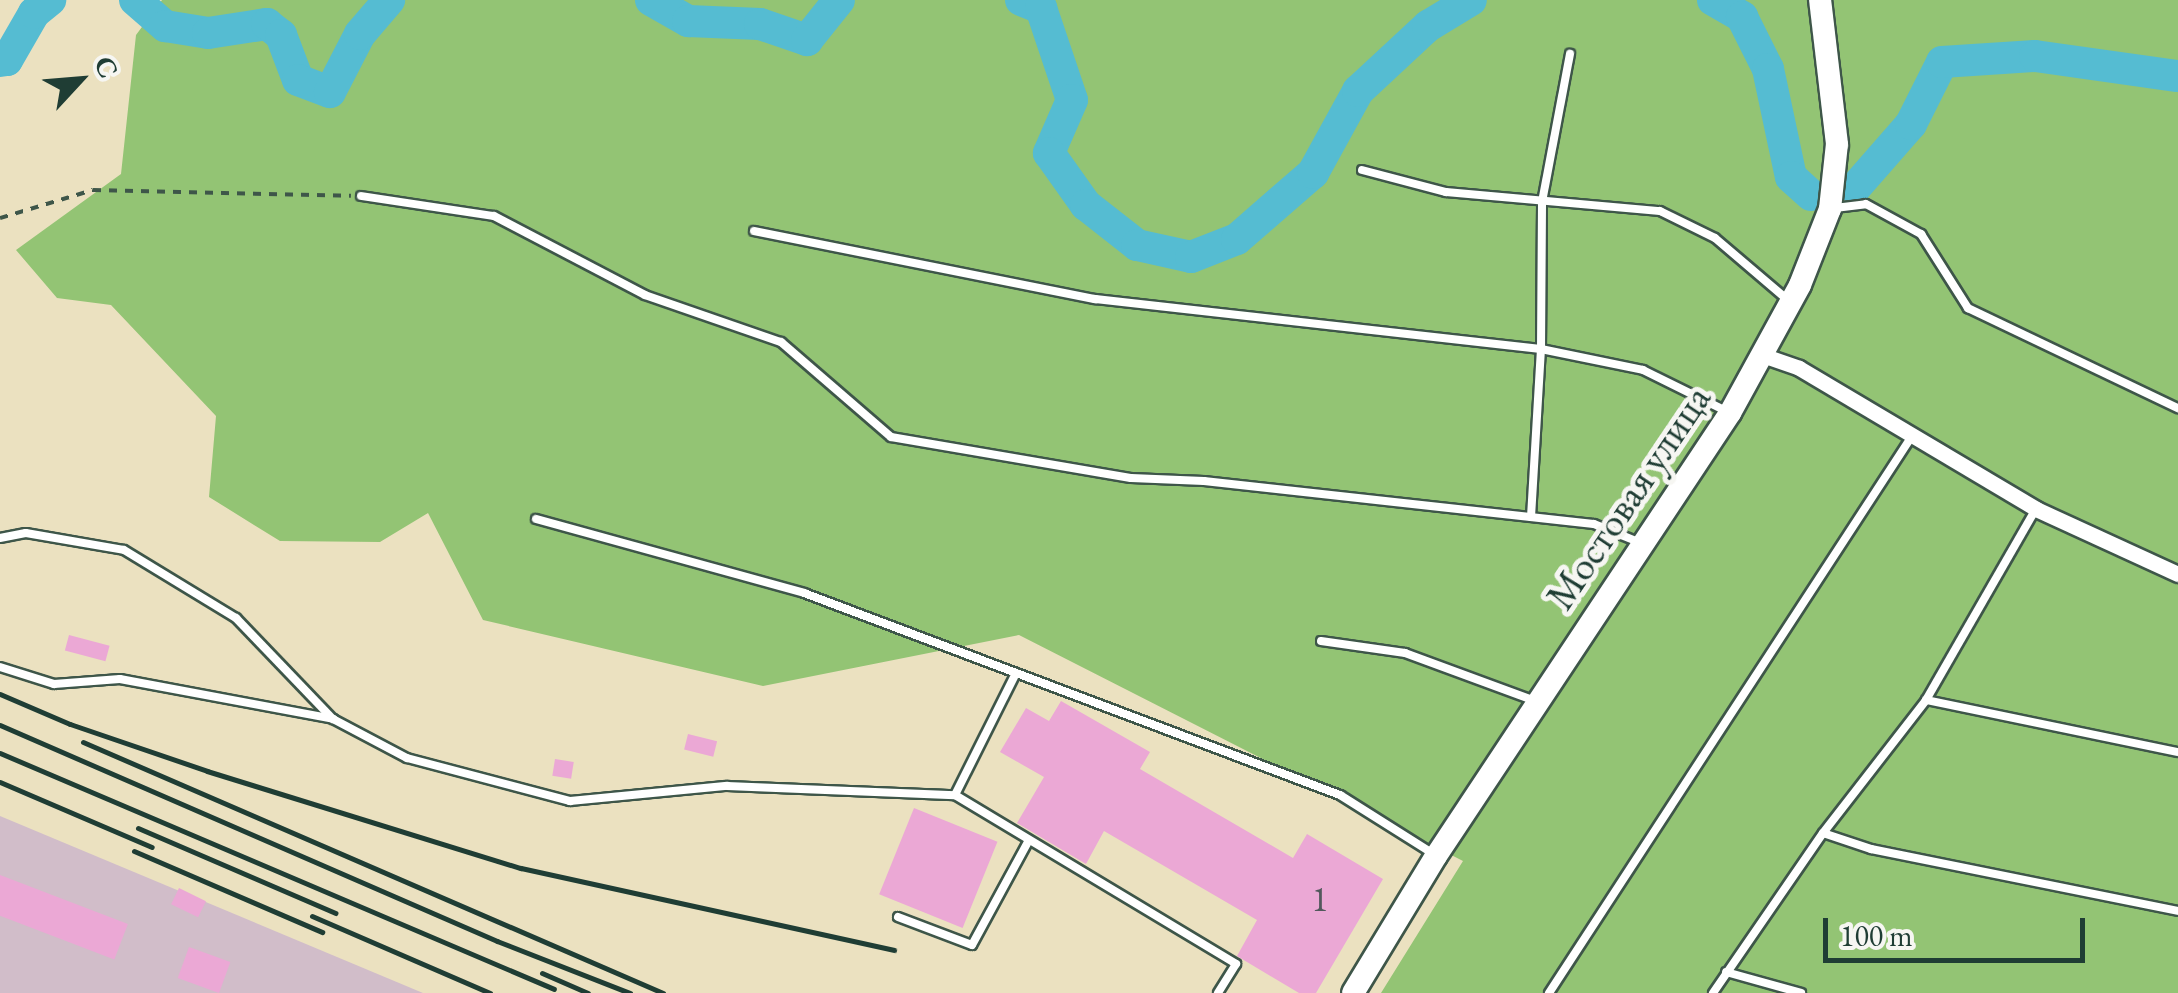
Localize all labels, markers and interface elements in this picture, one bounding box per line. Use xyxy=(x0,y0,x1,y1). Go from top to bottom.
north arrow xyxy=(30,30,130,130)
text: С xyxy=(86,50,127,84)
street label: Мостовая улица xyxy=(1535,376,1721,618)
house number: 1 xyxy=(1312,878,1328,920)
scale bar xyxy=(1828,898,2090,960)
text: 100 m xyxy=(1840,916,1913,955)

